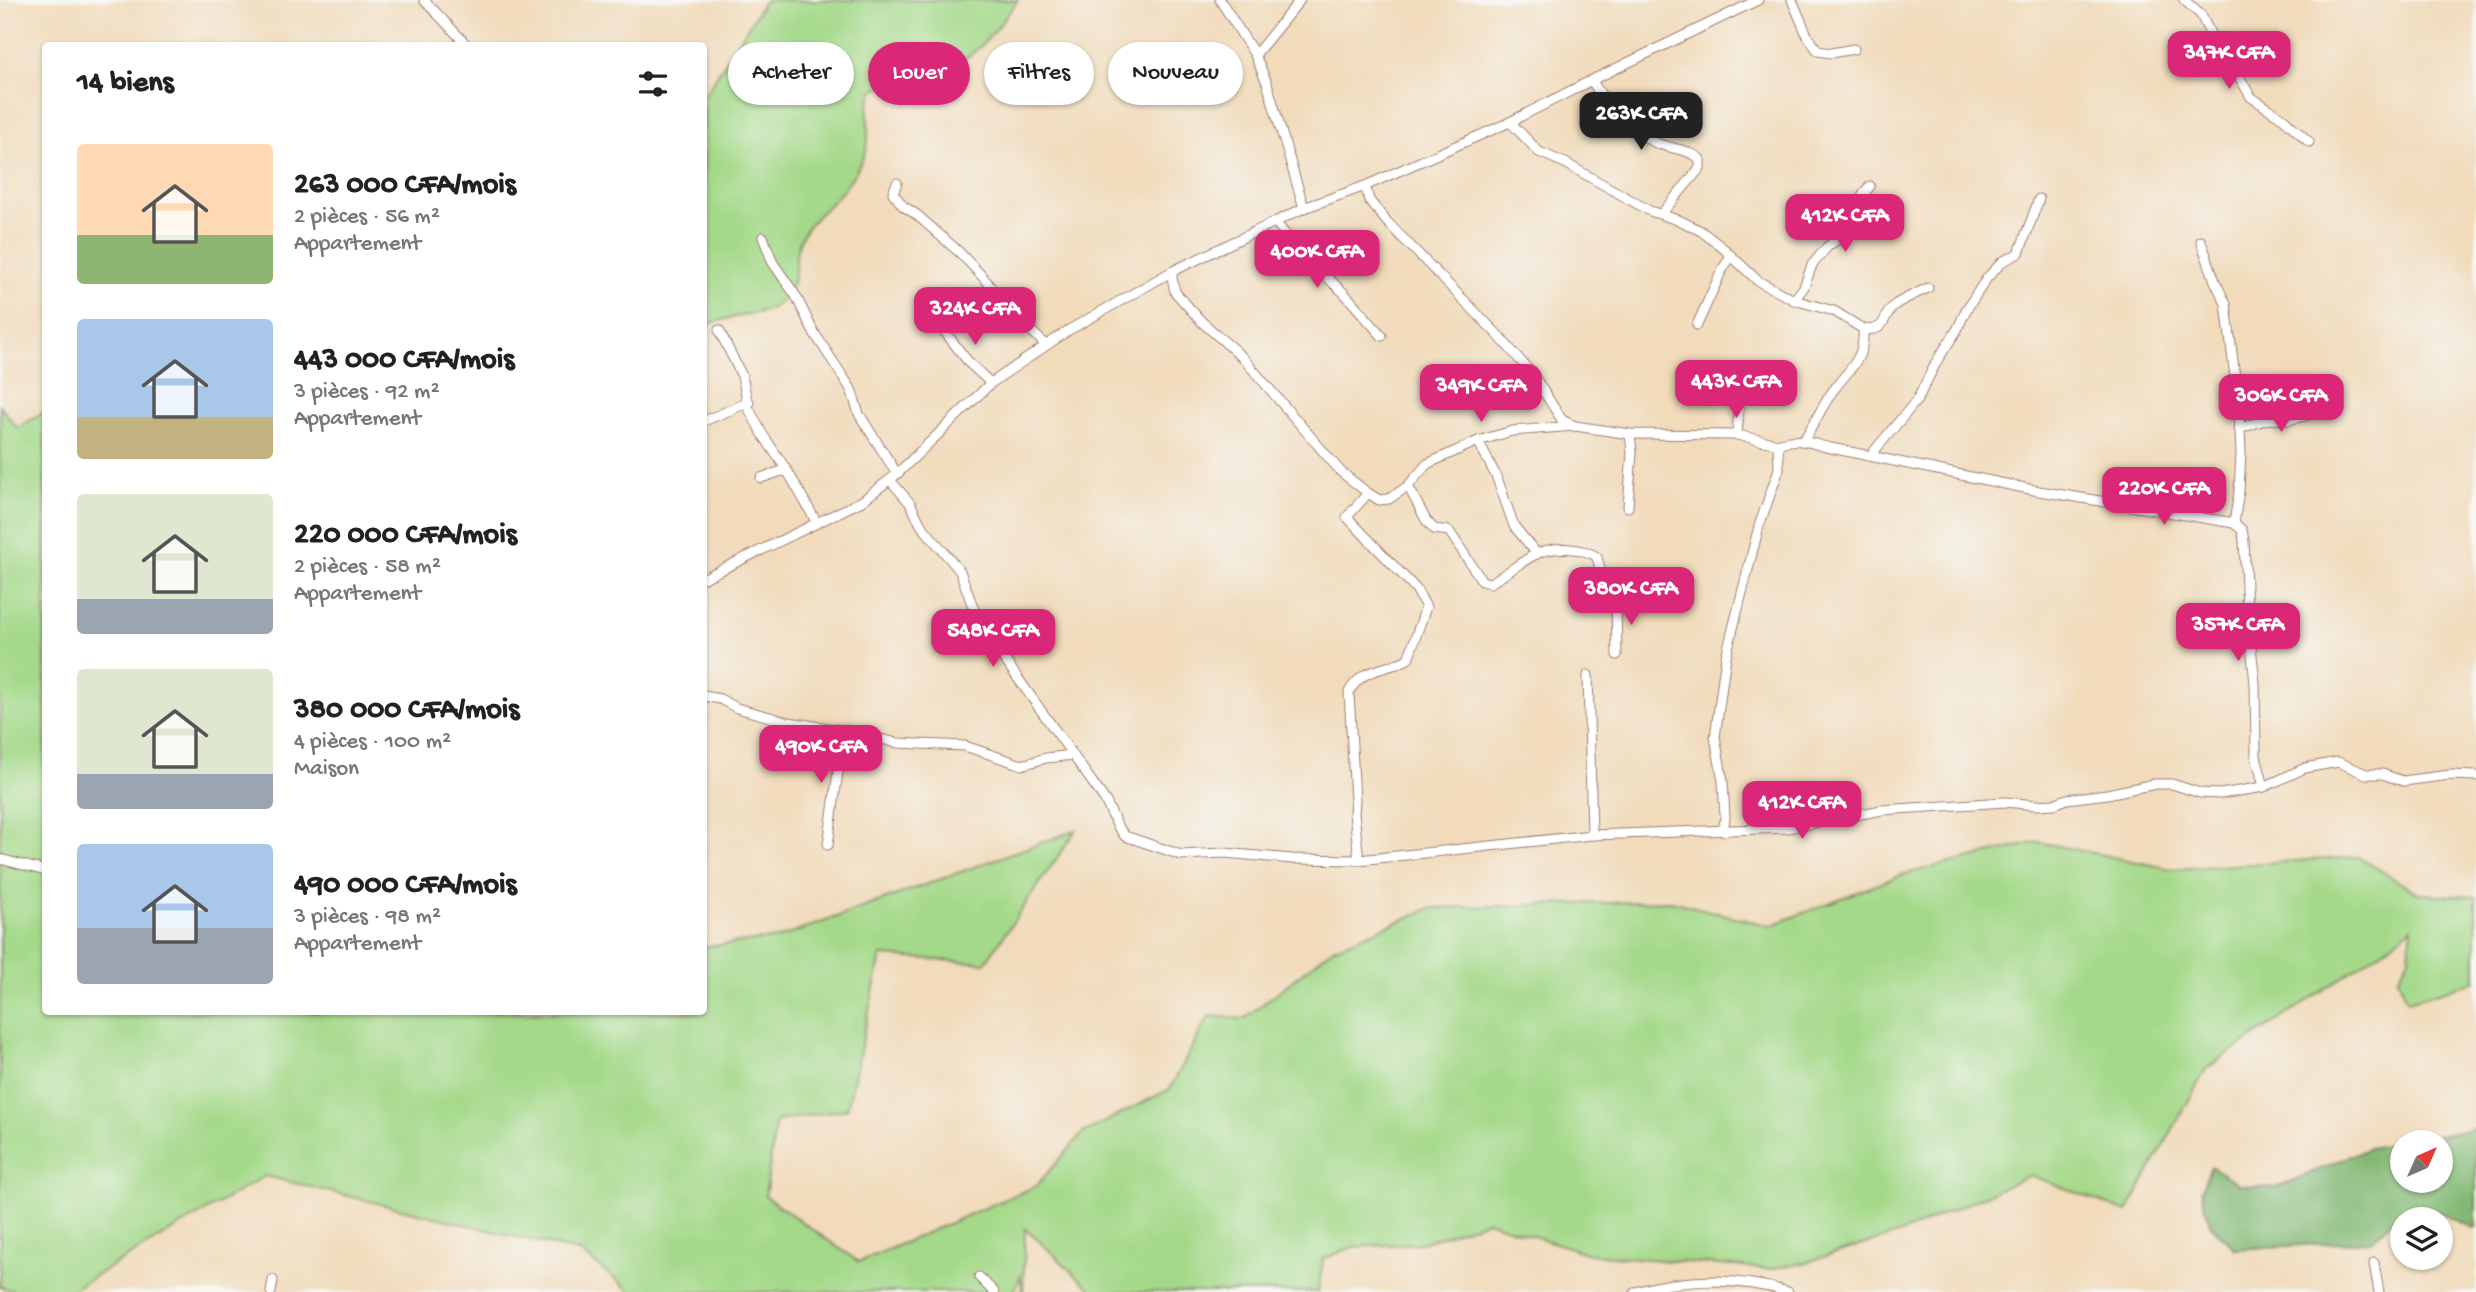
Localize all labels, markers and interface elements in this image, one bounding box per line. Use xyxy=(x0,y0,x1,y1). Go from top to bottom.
pin: 347K CFA xyxy=(2157,32,2301,91)
text: 347K CFA xyxy=(2184,40,2274,67)
chip: Acheter xyxy=(728,42,854,105)
chip: Louer xyxy=(868,42,970,105)
chip: Filtres xyxy=(984,42,1094,105)
chip: Nouveau xyxy=(1108,42,1243,105)
icon: filters xyxy=(634,65,672,103)
text: 14 biens xyxy=(77,67,174,102)
pin: 263K CFA xyxy=(1569,92,1713,152)
text: 263K CFA xyxy=(1596,101,1686,128)
text: 263 000 CFA/mois xyxy=(294,169,516,204)
icon: home xyxy=(133,172,217,256)
pin: 412K CFA xyxy=(1773,194,1917,254)
text: 412K CFA xyxy=(1801,203,1889,230)
text: 2 pièces · 56 m² xyxy=(294,204,440,231)
pin: 400K CFA xyxy=(1245,230,1389,290)
text: Appartement xyxy=(294,231,421,258)
text: 400K CFA xyxy=(1271,239,1363,266)
pin: 324K CFA xyxy=(903,288,1047,347)
text: 324K CFA xyxy=(930,296,1020,323)
text: 443 000 CFA/mois xyxy=(294,344,514,379)
icon: home xyxy=(133,347,217,431)
pin: 443K CFA xyxy=(1664,360,1808,420)
pin: 349K CFA xyxy=(1409,364,1553,424)
text: 443K CFA xyxy=(1691,369,1781,396)
text: 349K CFA xyxy=(1436,373,1526,400)
pin: 306K CFA xyxy=(2209,374,2353,434)
text: 3 pièces · 92 m² xyxy=(294,379,440,406)
text: 306K CFA xyxy=(2235,383,2327,410)
text: Appartement xyxy=(294,406,421,433)
pin: 220K CFA xyxy=(2092,468,2236,527)
text: 220K CFA xyxy=(2118,476,2210,503)
text: 220 000 CFA/mois xyxy=(294,519,517,554)
icon: home xyxy=(133,522,217,606)
text: 2 pièces · 58 m² xyxy=(294,554,441,581)
pin: 380K CFA xyxy=(1559,568,1703,627)
text: 380K CFA xyxy=(1584,576,1678,603)
text: Appartement xyxy=(294,581,421,608)
pin: 357K CFA xyxy=(2166,604,2310,663)
pin: 548K CFA xyxy=(921,610,1065,669)
text: 357K CFA xyxy=(2192,612,2284,639)
text: 548K CFA xyxy=(947,618,1039,645)
text: 380 000 CFA/mois xyxy=(294,694,519,729)
icon: home xyxy=(133,697,217,781)
pin: 490K CFA xyxy=(749,726,893,785)
text: 4 pièces · 100 m² xyxy=(294,729,451,756)
text: 490K CFA xyxy=(775,734,867,761)
text: Maison xyxy=(294,756,359,783)
pin: 412K CFA xyxy=(1730,782,1874,841)
text: 412K CFA xyxy=(1758,790,1846,817)
text: 490 000 CFA/mois xyxy=(294,869,517,904)
icon: home xyxy=(133,872,217,956)
text: 3 pièces · 98 m² xyxy=(294,904,441,931)
text: Appartement xyxy=(294,931,421,958)
north arrow xyxy=(2390,1130,2454,1194)
map controls xyxy=(2390,1130,2453,1270)
button: layers xyxy=(2390,1207,2453,1270)

